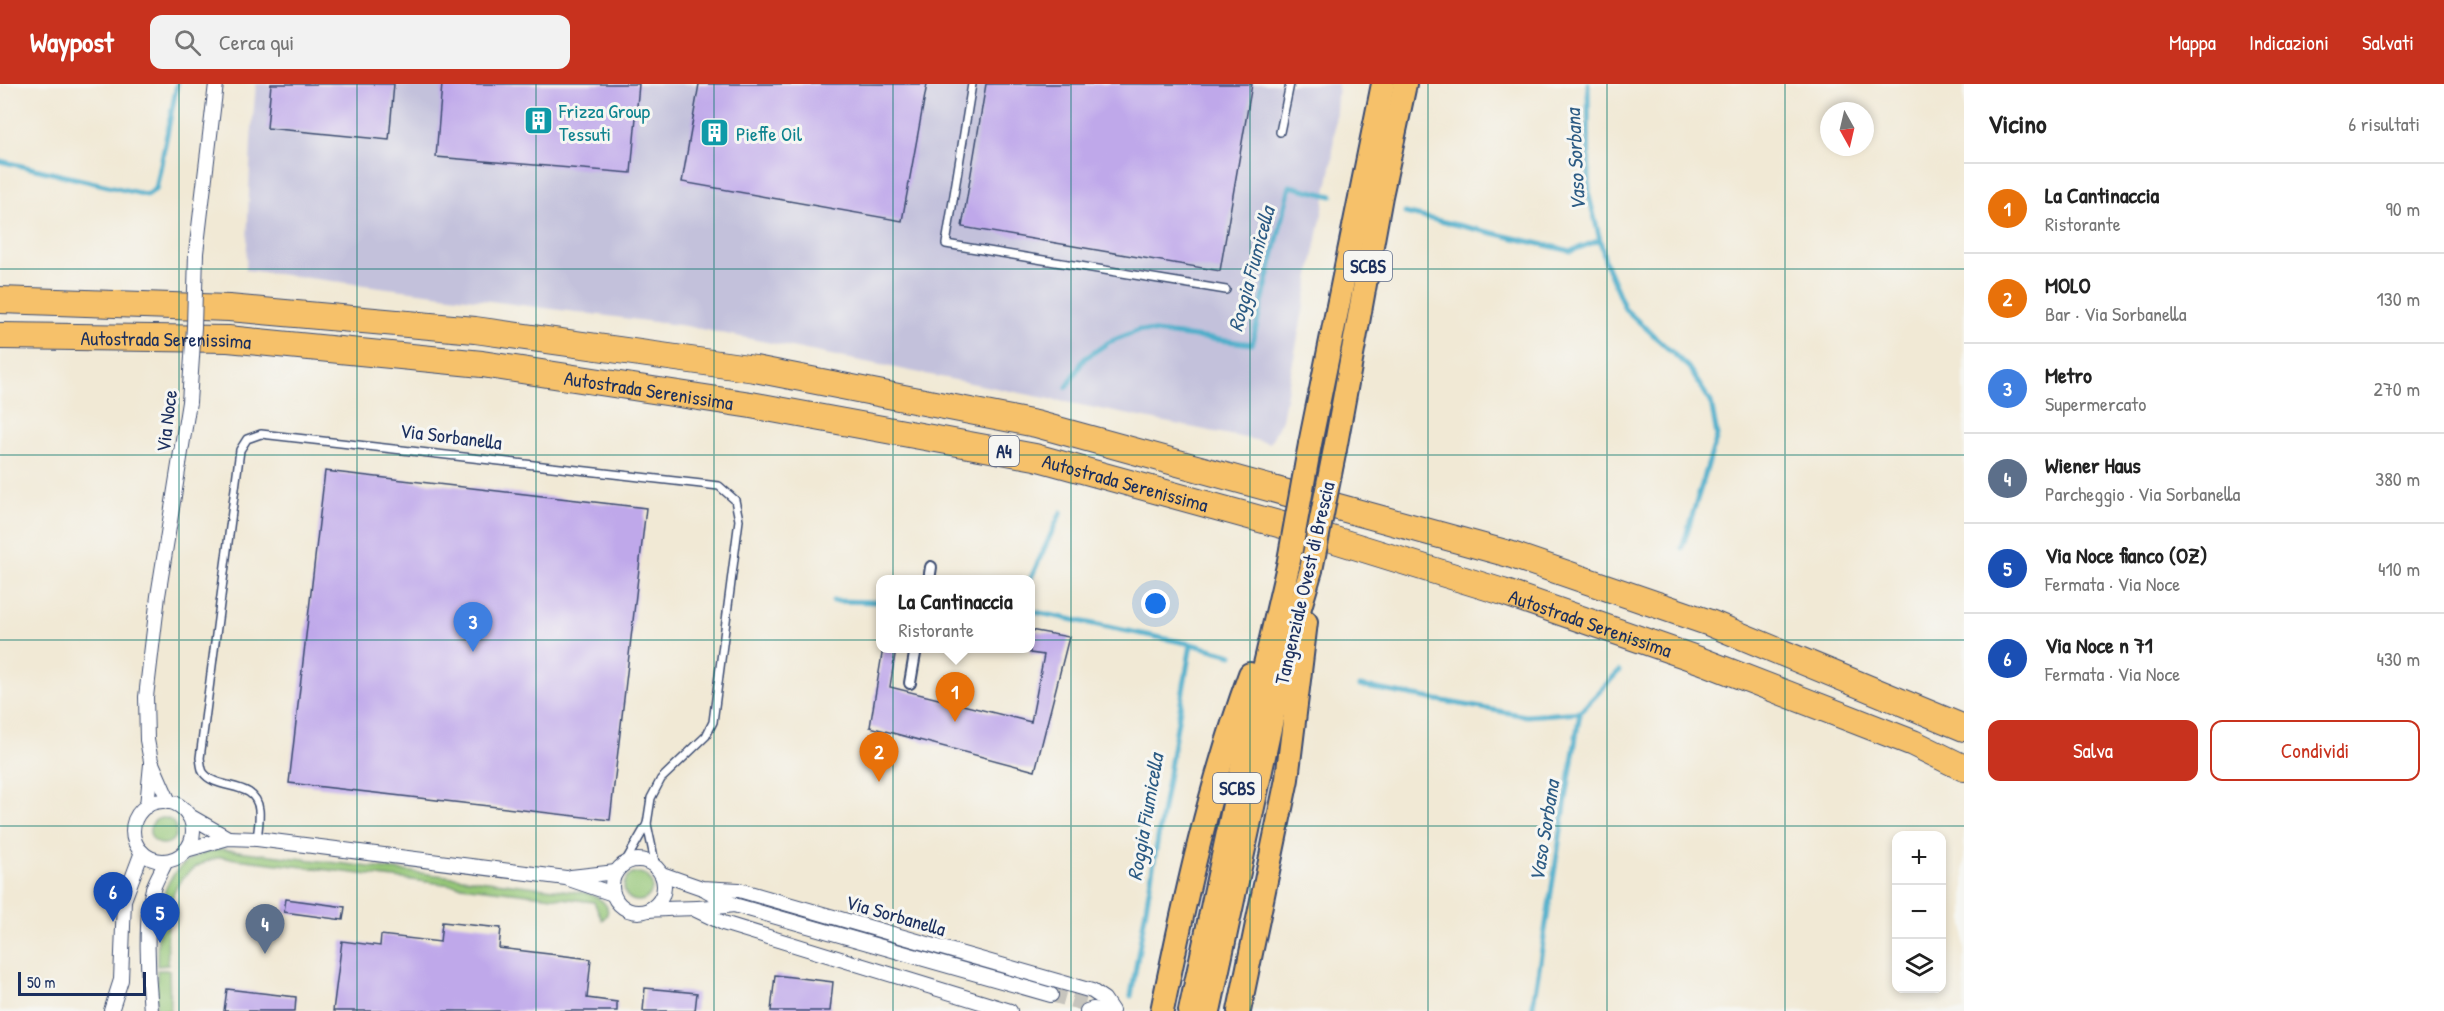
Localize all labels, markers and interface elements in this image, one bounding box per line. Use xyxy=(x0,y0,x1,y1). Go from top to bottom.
search box xyxy=(150,15,570,69)
text: Waypost xyxy=(30,23,114,61)
icon: search xyxy=(171,26,204,59)
text: Cerca qui xyxy=(219,27,294,57)
text: Mappa xyxy=(2169,28,2216,57)
text: Indicazioni xyxy=(2249,28,2329,57)
text: Salvati xyxy=(2362,28,2414,57)
place label: Frizza Group Tessuti xyxy=(558,97,651,147)
north arrow xyxy=(1820,102,1874,156)
building icon: Frizza Group Tessuti xyxy=(522,105,554,137)
water label: Vaso Sorbana xyxy=(1558,105,1592,212)
text: Vicino xyxy=(1988,106,2047,141)
text: 6 risultati xyxy=(2348,110,2420,137)
building icon: Pieffe Oil xyxy=(699,117,731,149)
place label: Pieffe Oil xyxy=(736,120,803,147)
text: La Cantinaccia xyxy=(2045,180,2159,210)
text: 1 xyxy=(2004,195,2011,222)
text: 90 m xyxy=(2386,195,2420,222)
water label: Roggia Fiumicella xyxy=(1220,201,1282,335)
text: Ristorante xyxy=(2045,210,2121,237)
road number: SCBS xyxy=(1344,251,1392,281)
text: MOLO xyxy=(2045,270,2091,300)
text: 2 xyxy=(2003,285,2012,312)
text: 130 m xyxy=(2377,285,2420,312)
text: Bar · Via Sorbanella xyxy=(2045,300,2187,327)
street label: Autostrada Serenissima xyxy=(80,324,253,355)
text: Metro xyxy=(2045,360,2092,390)
street label: Autostrada Serenissima xyxy=(562,363,735,416)
text: 3 xyxy=(2003,375,2012,402)
text: 270 m xyxy=(2374,375,2420,402)
street label: Via Noce xyxy=(149,388,183,454)
text: Supermercato xyxy=(2045,390,2146,417)
street label: Via Sorbanella xyxy=(398,416,504,456)
road number: A4 xyxy=(989,436,1019,466)
street label: Autostrada Serenissima xyxy=(1040,446,1212,518)
text: Wiener Haus xyxy=(2045,450,2141,480)
text: 4 xyxy=(2004,465,2011,492)
text: 380 m xyxy=(2375,465,2420,492)
street label: Tangenziale Ovest di Brescia xyxy=(1267,479,1341,687)
text: Parcheggio · Via Sorbanella xyxy=(2045,480,2240,507)
text: Via Noce fianco (OZ) xyxy=(2045,540,2207,570)
text: 5 xyxy=(2003,555,2012,582)
text: 410 m xyxy=(2378,555,2420,582)
text: Fermata · Via Noce xyxy=(2045,570,2180,597)
popup xyxy=(876,575,1035,653)
street label: Autostrada Serenissima xyxy=(1506,582,1676,663)
text: La Cantinaccia xyxy=(898,586,1013,616)
your location xyxy=(1141,589,1170,618)
pin: 3 xyxy=(454,602,492,652)
text: Ristorante xyxy=(898,616,974,643)
text: Via Noce n 71 xyxy=(2045,630,2153,660)
text: 6 xyxy=(2004,645,2011,672)
text: 430 m xyxy=(2376,645,2420,672)
text: Fermata · Via Noce xyxy=(2045,660,2180,687)
pin: 1 xyxy=(936,672,974,722)
button: Salva xyxy=(1988,720,2198,781)
button: Condividi xyxy=(2210,720,2420,781)
pin: 2 xyxy=(860,732,898,782)
water label: Roggia Fiumicella xyxy=(1120,749,1171,883)
road number: SCBS xyxy=(1213,773,1261,803)
water label: Vaso Sorbana xyxy=(1522,776,1567,884)
map controls xyxy=(1892,831,1946,993)
button: + xyxy=(1892,831,1946,885)
pin: 6 xyxy=(94,872,132,922)
button: − xyxy=(1892,885,1946,939)
street label: Via Sorbanella xyxy=(843,888,949,942)
pin: 5 xyxy=(140,894,180,943)
pin: 4 xyxy=(246,904,284,954)
button: layers xyxy=(1892,939,1946,993)
scale bar xyxy=(18,969,146,996)
text: 50 m xyxy=(27,971,56,993)

